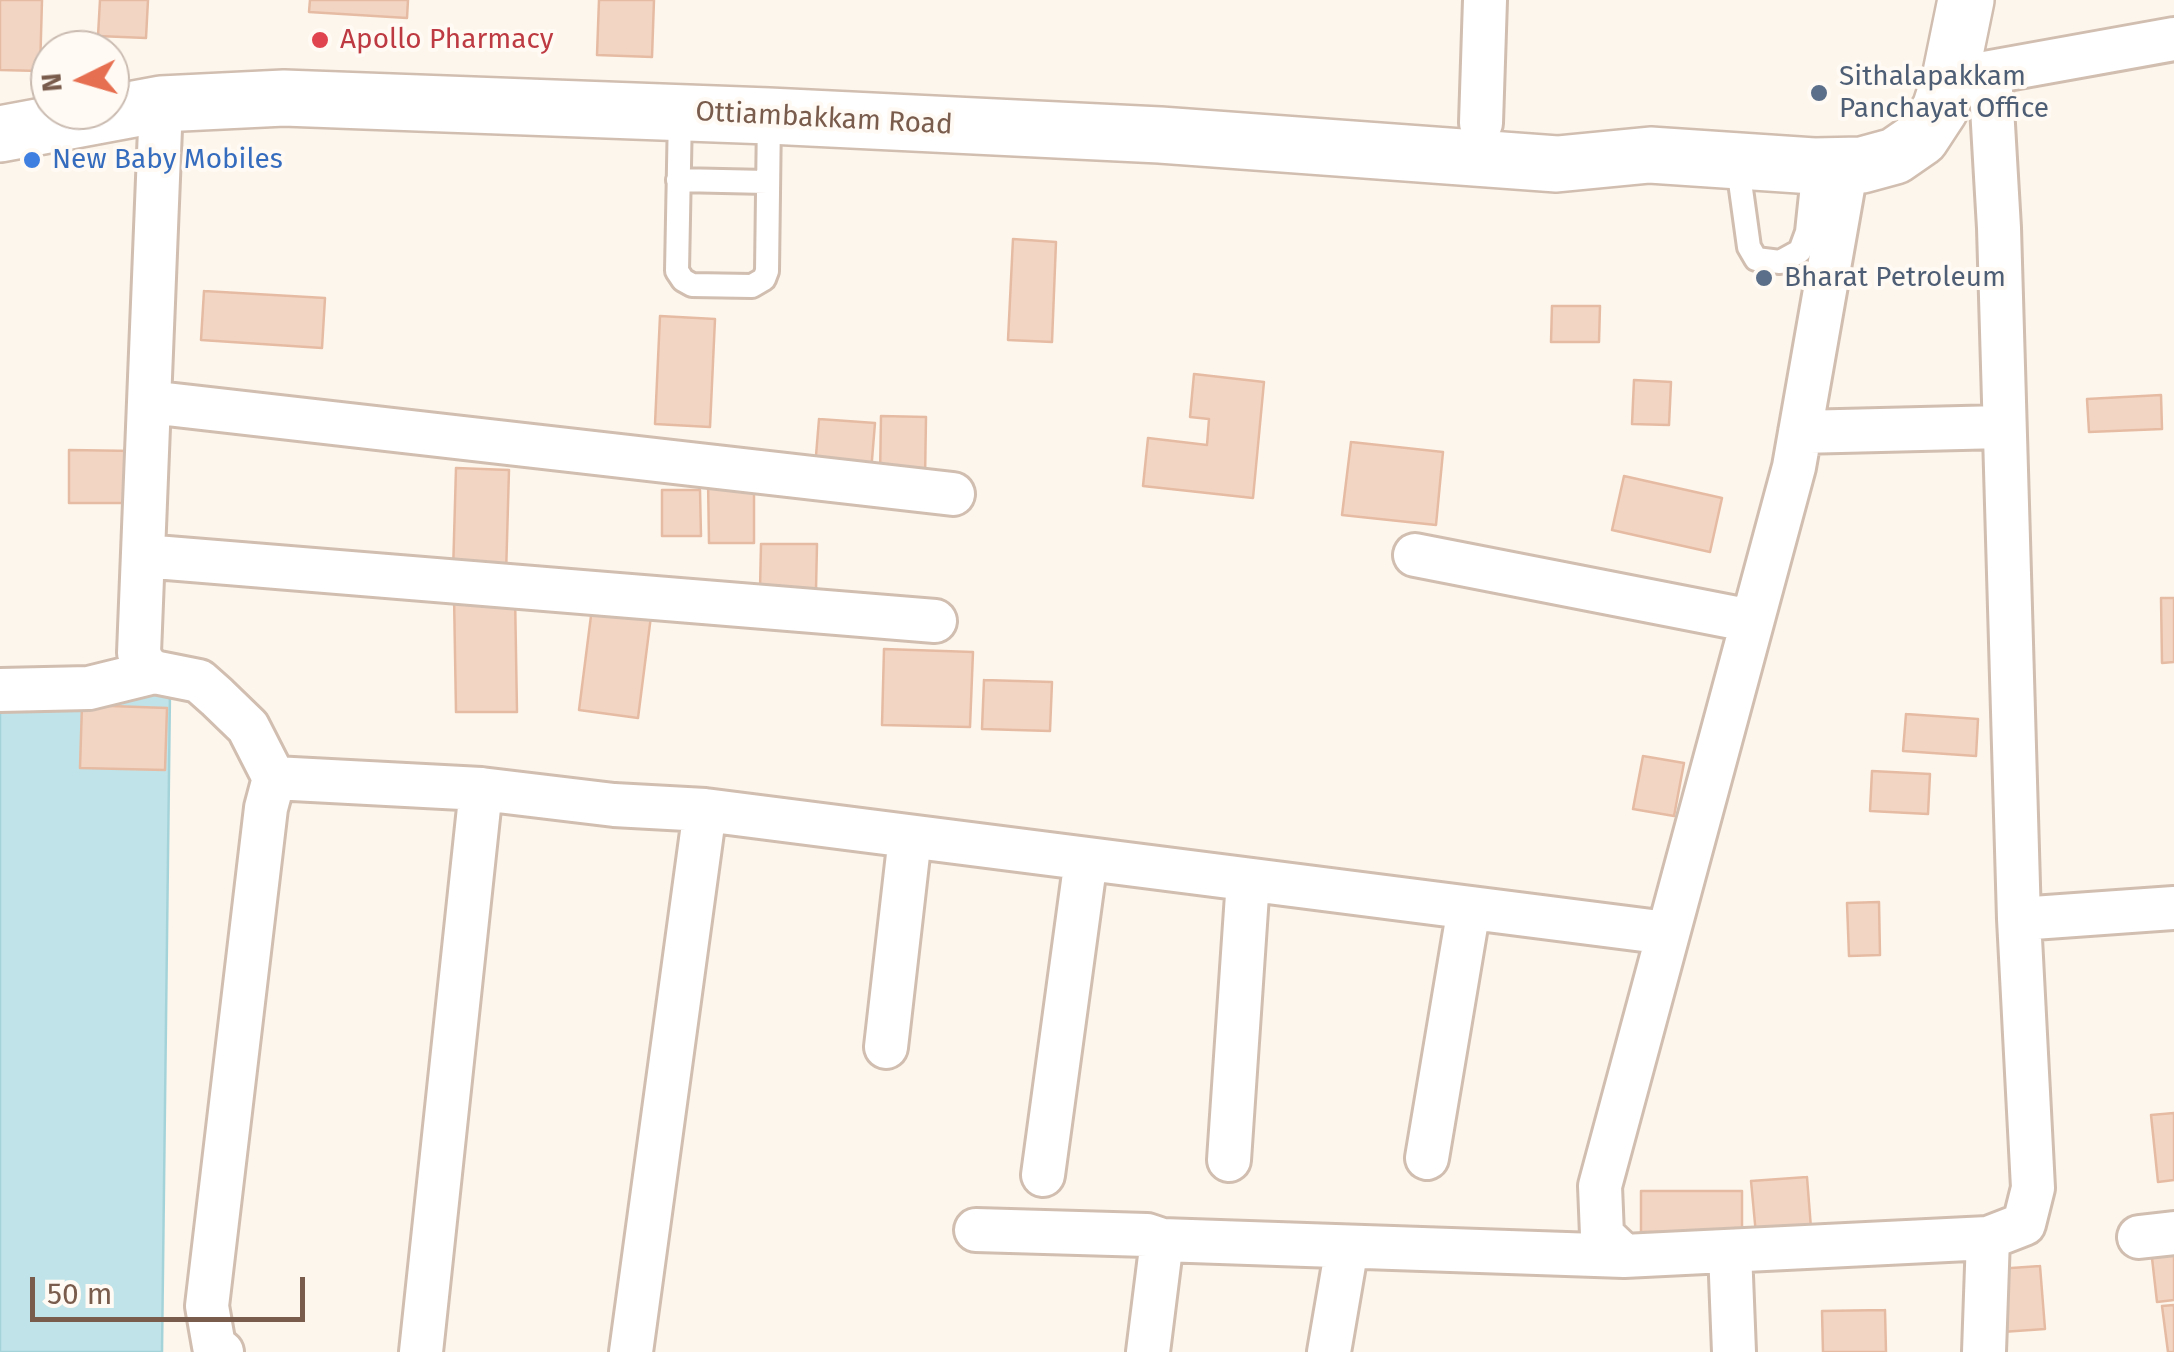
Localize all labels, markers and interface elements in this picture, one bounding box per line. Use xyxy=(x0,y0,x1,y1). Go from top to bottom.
place label: Apollo Pharmacy xyxy=(340,23,554,57)
marker: Apollo Pharmacy xyxy=(309,29,331,51)
north arrow xyxy=(30,30,130,130)
place label: Sithalapakkam Panchayat Office xyxy=(1839,60,2049,126)
text: N xyxy=(34,72,69,93)
marker: Sithalapakkam Panchayat Office xyxy=(1808,82,1830,104)
street label: Ottiambakkam Road xyxy=(694,95,954,143)
place label: New Baby Mobiles xyxy=(52,143,283,177)
marker: New Baby Mobiles xyxy=(21,149,43,171)
place label: Bharat Petroleum xyxy=(1784,261,2006,295)
marker: Bharat Petroleum xyxy=(1753,267,1775,289)
scale bar xyxy=(35,1257,310,1319)
text: 50 m xyxy=(47,1276,112,1312)

